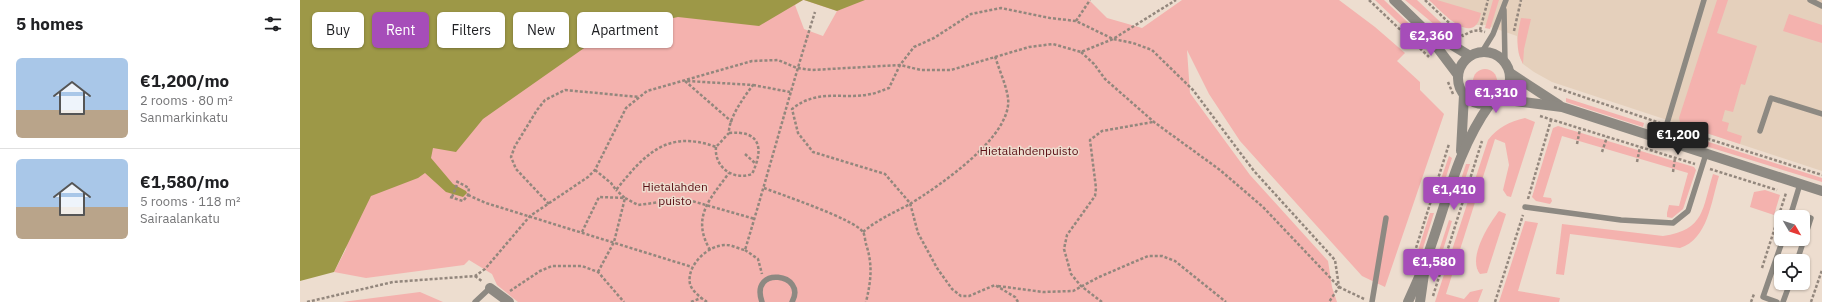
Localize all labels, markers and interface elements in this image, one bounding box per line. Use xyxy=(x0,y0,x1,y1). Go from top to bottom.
chip: Buy xyxy=(312,12,364,48)
chip: Rent xyxy=(372,12,429,48)
chip: Filters xyxy=(437,12,505,48)
chip: New xyxy=(513,12,569,48)
chip: Apartment xyxy=(577,12,673,48)
text: 5 homes xyxy=(16,13,83,35)
icon: filters xyxy=(262,13,284,35)
pin: €2,360 xyxy=(1398,23,1464,57)
text: €2,360 xyxy=(1409,27,1453,44)
text: €1,200/mo xyxy=(140,70,229,92)
icon: home xyxy=(48,74,96,122)
pin: €1,310 xyxy=(1463,80,1529,114)
text: €1,310 xyxy=(1474,84,1518,101)
text: 2 rooms · 80 m² xyxy=(140,92,233,109)
text: Sanmarkinkatu xyxy=(140,109,228,126)
pin: €1,200 xyxy=(1645,122,1711,156)
text: €1,200 xyxy=(1656,126,1700,143)
park label: Hietalahdenpuisto xyxy=(980,143,1079,158)
text: €1,580/mo xyxy=(140,171,229,193)
icon: home xyxy=(48,175,96,223)
pin: €1,410 xyxy=(1421,177,1487,211)
park label: Hietalahden puisto xyxy=(642,179,708,208)
text: €1,410 xyxy=(1432,181,1476,198)
text: 5 rooms · 118 m² xyxy=(140,193,241,210)
text: Sairaalankatu xyxy=(140,210,220,227)
north arrow xyxy=(1774,210,1810,246)
map controls xyxy=(1774,210,1810,290)
pin: €1,580 xyxy=(1401,249,1467,283)
text: €1,580 xyxy=(1412,253,1456,270)
button: locate xyxy=(1774,254,1810,290)

